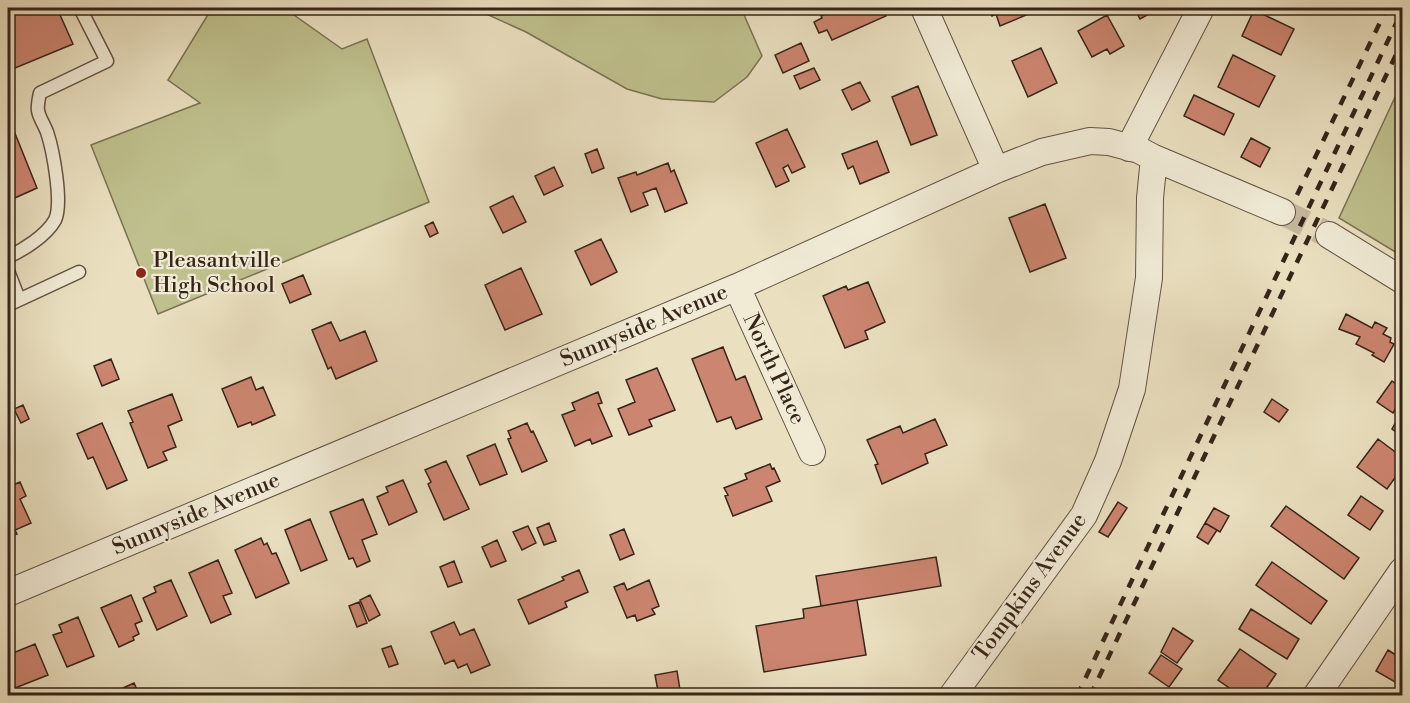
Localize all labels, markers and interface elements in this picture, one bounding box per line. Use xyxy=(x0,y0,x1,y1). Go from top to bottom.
place label: Pleasantville High School xyxy=(153,247,281,299)
marker: Pleasantville High School xyxy=(134,266,148,280)
street label: Sunnyside Avenue xyxy=(556,279,732,373)
street label: North Place xyxy=(737,309,811,429)
street label: Sunnyside Avenue xyxy=(108,467,284,561)
street label: Tompkins Avenue xyxy=(967,508,1093,666)

